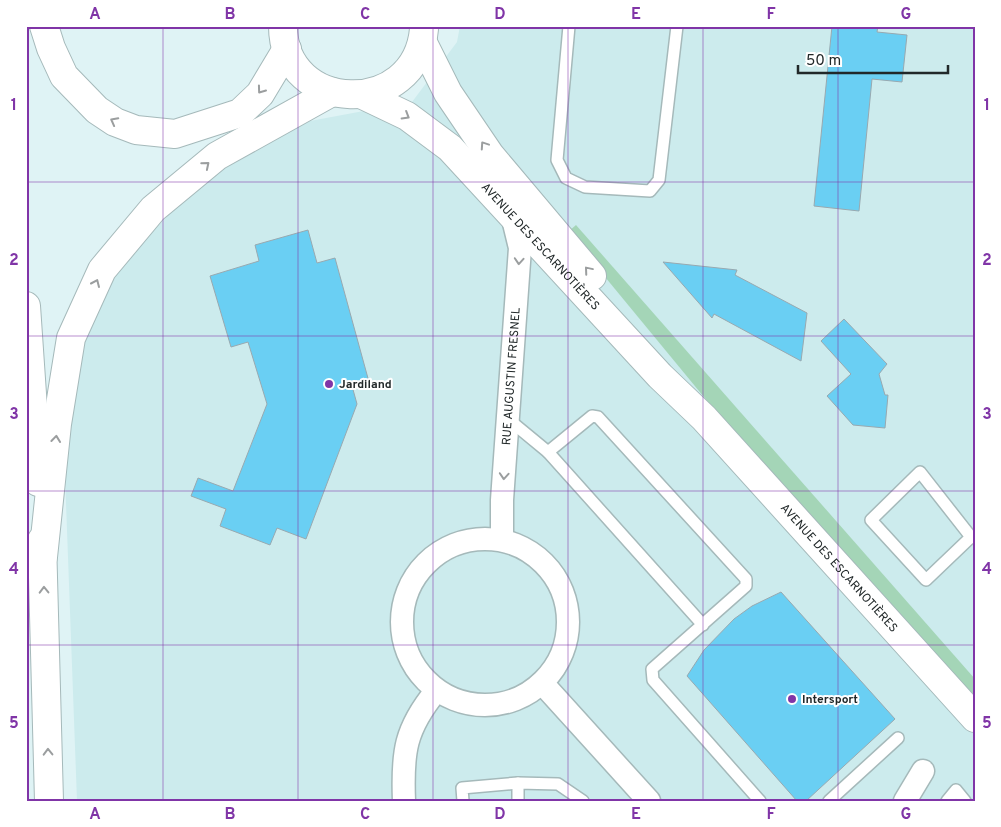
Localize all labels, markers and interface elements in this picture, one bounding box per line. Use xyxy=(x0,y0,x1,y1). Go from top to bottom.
text: A xyxy=(89,5,101,25)
text: B xyxy=(224,5,236,25)
text: C xyxy=(360,5,370,25)
text: D xyxy=(494,5,506,25)
text: E xyxy=(631,5,641,25)
text: F xyxy=(766,5,776,25)
text: G xyxy=(901,5,911,25)
scale bar xyxy=(798,42,948,74)
text: 50 m xyxy=(806,52,841,71)
one-way arrow xyxy=(258,85,267,94)
text: 1 xyxy=(11,96,17,116)
text: 1 xyxy=(984,96,990,116)
one-way arrow xyxy=(401,110,410,120)
one-way arrow xyxy=(111,117,120,127)
one-way arrow xyxy=(481,141,490,151)
one-way arrow xyxy=(200,162,209,170)
street label: AVENUE DES ESCARNOTIÈRES xyxy=(477,180,603,314)
text: 2 xyxy=(9,251,19,271)
text: 2 xyxy=(982,251,992,271)
one-way arrow xyxy=(514,258,525,266)
one-way arrow xyxy=(584,267,593,276)
one-way arrow xyxy=(90,279,100,288)
street label: RUE AUGUSTIN FRESNEL xyxy=(499,307,525,446)
place label: Jardiland xyxy=(339,377,392,393)
marker: Jardiland xyxy=(323,378,335,390)
text: 3 xyxy=(9,405,19,425)
text: 3 xyxy=(982,405,992,425)
one-way arrow xyxy=(50,434,61,442)
one-way arrow xyxy=(499,472,510,480)
street label: AVENUE DES ESCARNOTIÈRES xyxy=(776,501,901,636)
text: 4 xyxy=(9,560,19,580)
text: 4 xyxy=(982,560,992,580)
one-way arrow xyxy=(38,585,49,593)
place label: Intersport xyxy=(802,692,858,708)
marker: Intersport xyxy=(786,693,798,705)
text: 5 xyxy=(9,714,19,734)
text: 5 xyxy=(982,714,992,734)
one-way arrow xyxy=(42,748,53,756)
text: A xyxy=(89,805,101,825)
text: B xyxy=(224,805,236,825)
text: C xyxy=(360,805,370,825)
text: D xyxy=(494,805,506,825)
text: E xyxy=(631,805,641,825)
text: F xyxy=(766,805,776,825)
text: G xyxy=(901,805,911,825)

